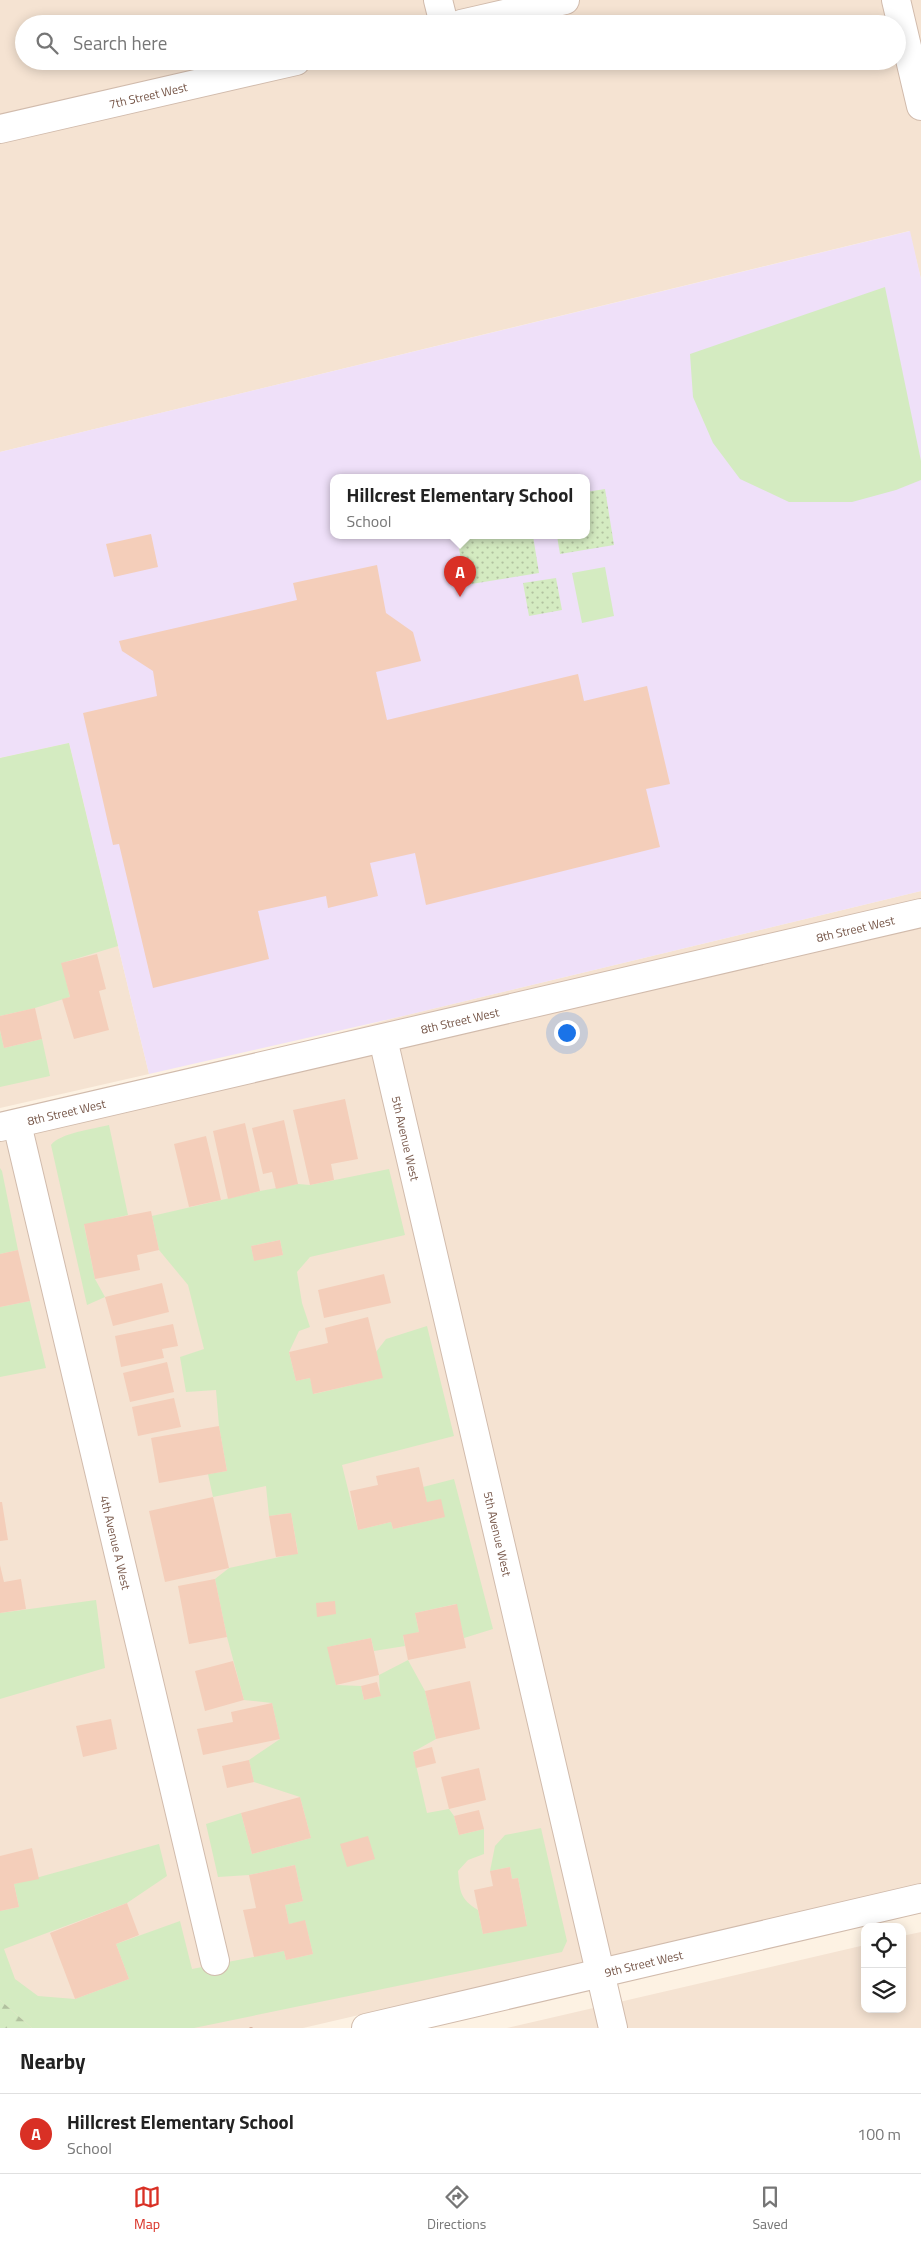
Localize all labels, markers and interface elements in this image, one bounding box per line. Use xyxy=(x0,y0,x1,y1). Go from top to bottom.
search box xyxy=(15,15,906,70)
text: Search here xyxy=(73,28,167,57)
icon: search xyxy=(33,29,61,57)
street label: 7th Street West xyxy=(107,77,190,113)
popup xyxy=(330,474,590,539)
text: Hillcrest Elementary School xyxy=(347,480,573,509)
text: School xyxy=(347,509,391,533)
pin: A xyxy=(444,556,476,597)
street label: 8th Street West xyxy=(814,910,897,947)
street label: 8th Street West xyxy=(419,1002,502,1038)
your location xyxy=(554,1020,580,1046)
street label: 8th Street West xyxy=(25,1093,108,1130)
street label: 5th Avenue West xyxy=(387,1094,425,1183)
street label: 5th Avenue West xyxy=(479,1490,517,1579)
street label: 4th Avenue A West xyxy=(96,1493,137,1592)
map controls xyxy=(861,1923,906,2013)
button: locate xyxy=(861,1923,906,1968)
street label: 9th Street West xyxy=(602,1944,685,1981)
button: layers xyxy=(861,1968,906,2013)
text: Nearby xyxy=(20,2045,85,2077)
text: Hillcrest Elementary School xyxy=(67,2107,294,2136)
text: A xyxy=(31,2122,41,2146)
text: 100 m xyxy=(857,2122,901,2146)
text: School xyxy=(67,2136,112,2160)
tab: Map xyxy=(133,2183,161,2234)
tab: Directions xyxy=(427,2183,486,2234)
tab: Saved xyxy=(752,2183,788,2234)

